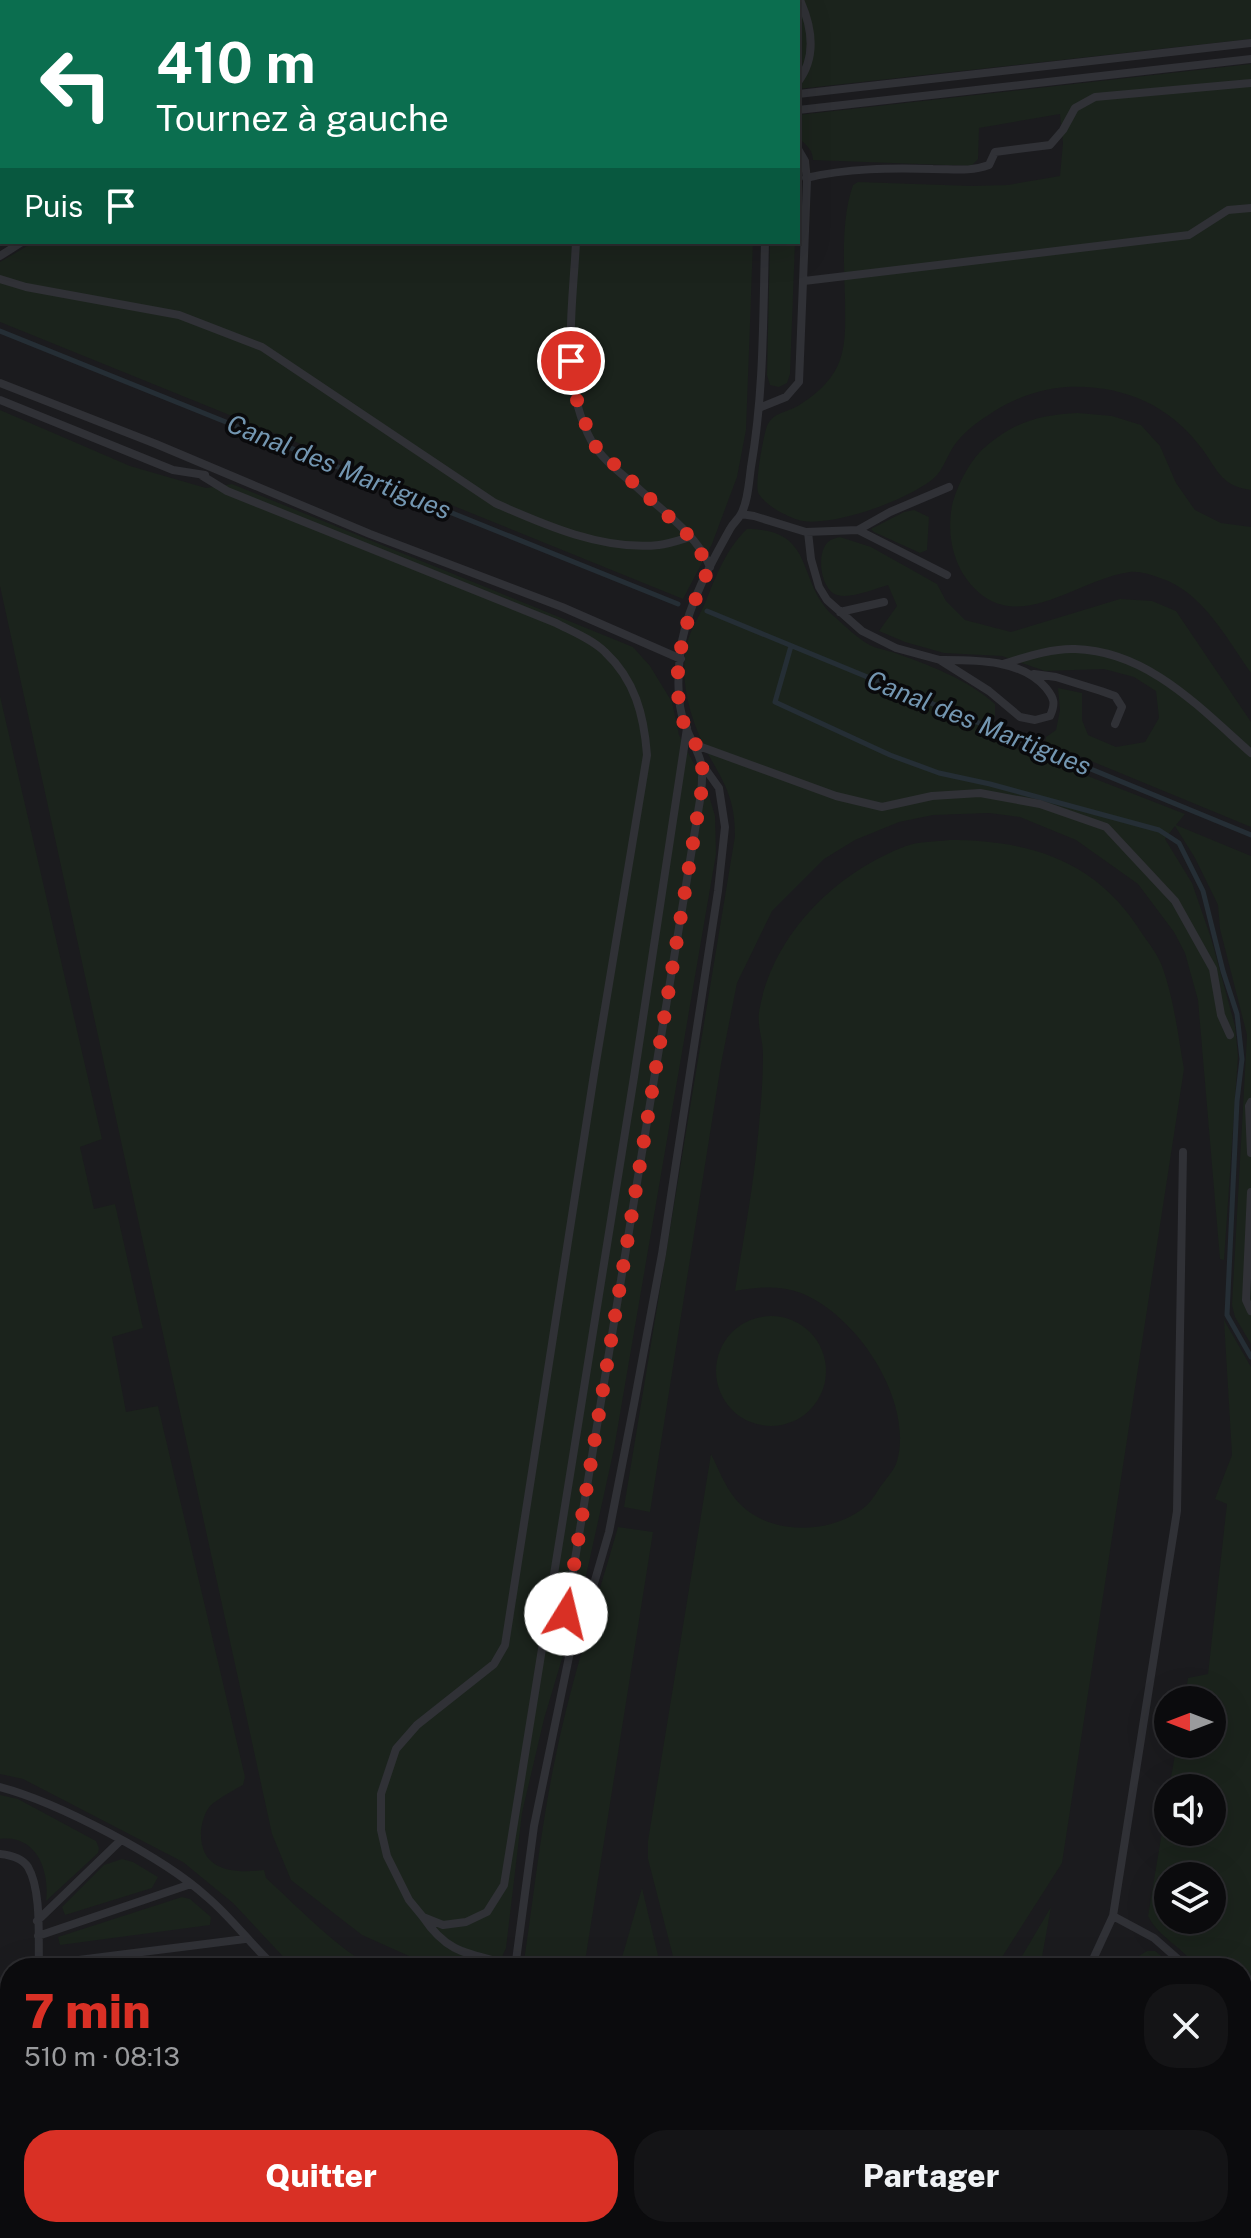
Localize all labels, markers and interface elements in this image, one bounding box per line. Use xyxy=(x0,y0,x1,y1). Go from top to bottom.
text: 410 m xyxy=(156,30,316,96)
icon: left xyxy=(24,32,128,136)
text: Tournez à gauche xyxy=(156,97,449,139)
icon: arrive xyxy=(99,184,143,228)
text: Puis xyxy=(24,188,83,224)
pin xyxy=(537,327,605,395)
icon: arrive xyxy=(549,339,593,383)
water label: Canal des Martigues xyxy=(223,407,456,526)
water label: Canal des Martigues xyxy=(863,663,1096,782)
position arrow xyxy=(524,1572,608,1656)
north arrow xyxy=(1154,1686,1226,1758)
map controls xyxy=(1154,1686,1226,1934)
button: sound xyxy=(1154,1774,1226,1846)
button: layers xyxy=(1154,1862,1226,1934)
text: 7 min xyxy=(24,1982,151,2039)
button: close xyxy=(1144,1984,1228,2068)
text: 510 m · 08:13 xyxy=(24,2041,180,2072)
button: Quitter xyxy=(24,2130,618,2222)
button: Partager xyxy=(634,2130,1228,2222)

